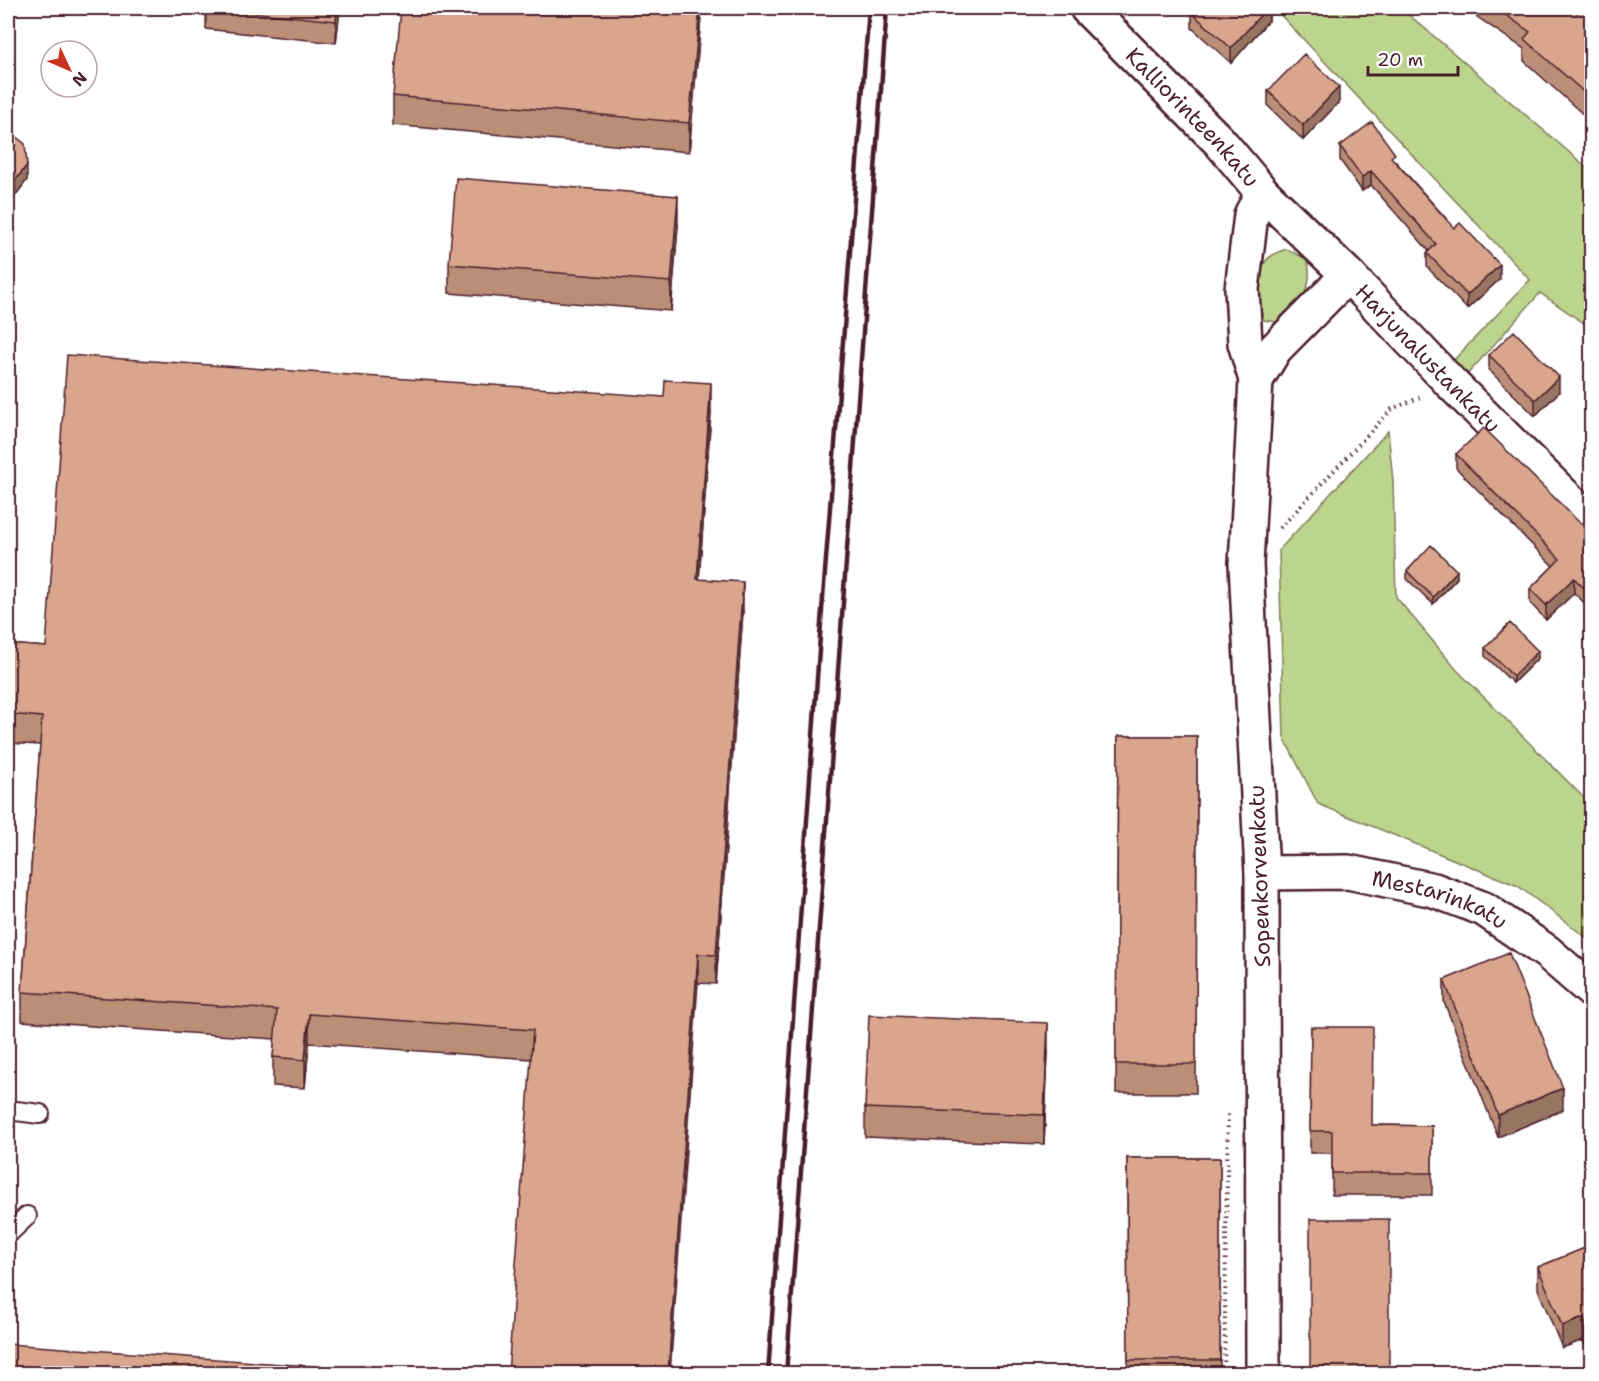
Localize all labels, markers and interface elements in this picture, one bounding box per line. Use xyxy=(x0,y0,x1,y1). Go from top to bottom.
north arrow xyxy=(39,39,99,99)
scale bar xyxy=(1368,39,1458,77)
street label: Kalliorinteenkatu xyxy=(1119,41,1266,193)
text: 20 m xyxy=(1377,48,1423,72)
text: N xyxy=(67,67,91,91)
street label: Harjunalustankatu xyxy=(1349,278,1507,439)
street label: Sopenkorvenkatu xyxy=(1242,784,1277,968)
street label: Mestarinkatu xyxy=(1369,863,1513,936)

